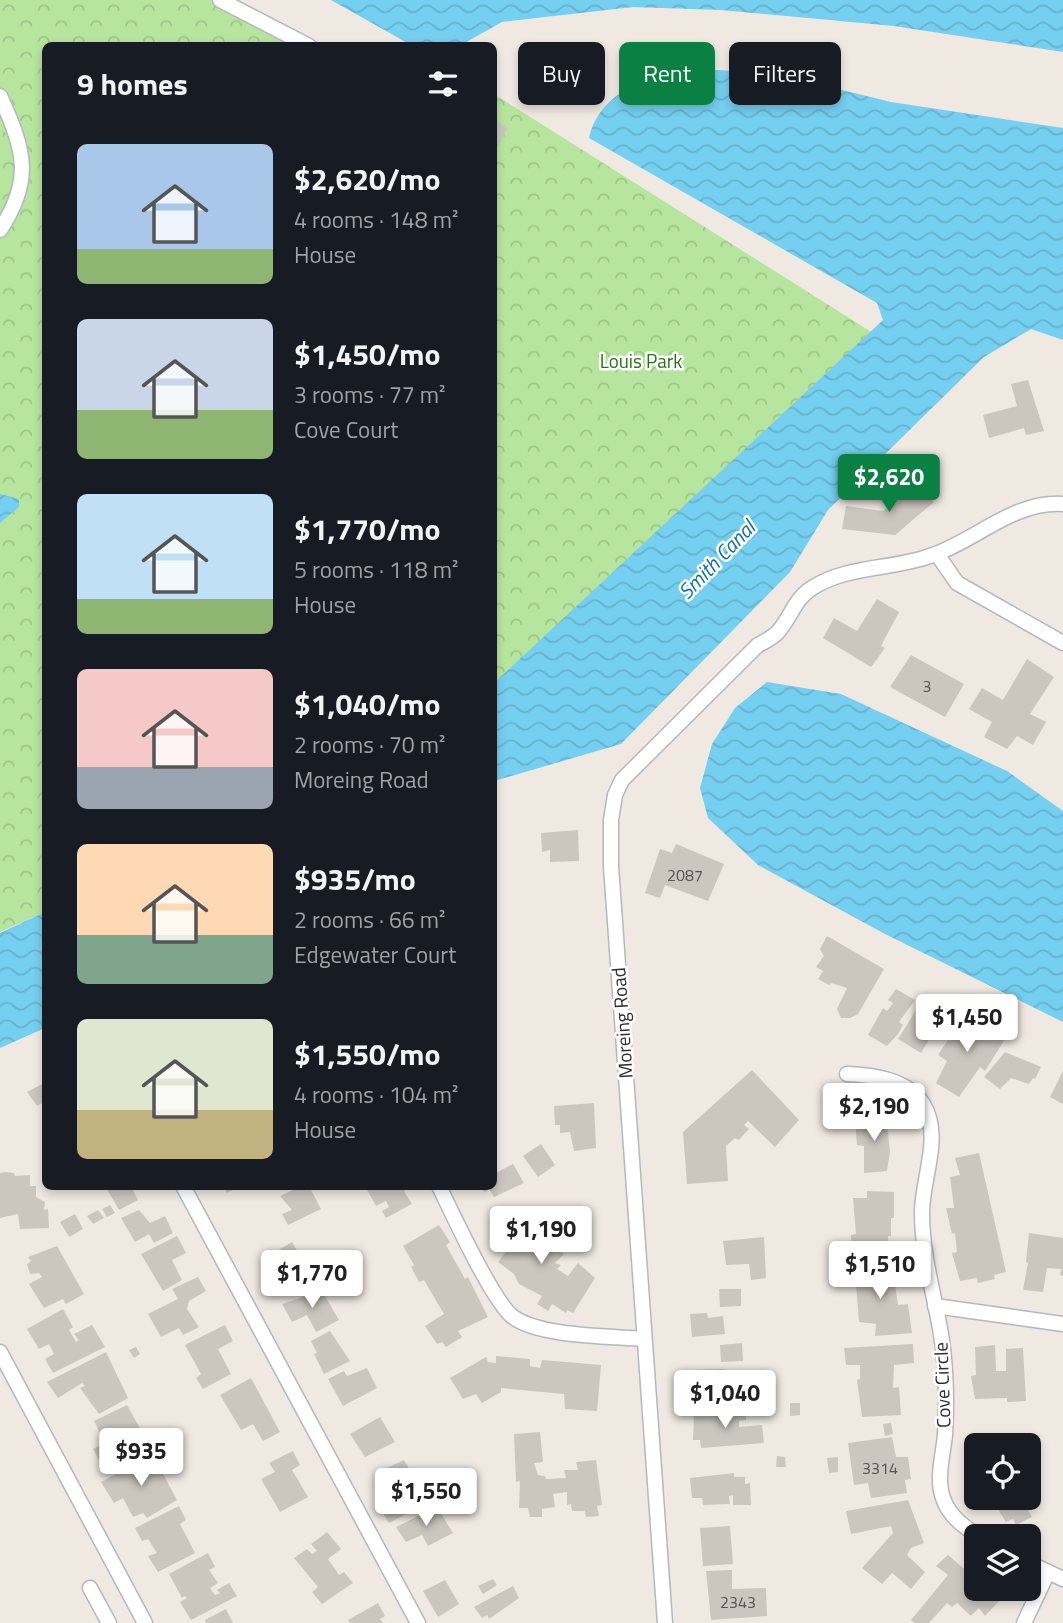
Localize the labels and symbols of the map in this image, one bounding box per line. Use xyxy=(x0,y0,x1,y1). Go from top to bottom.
park label: Louis Park xyxy=(600,346,682,375)
pin: $2,620 xyxy=(832,454,946,514)
water label: Smith Canal xyxy=(670,511,764,606)
house number: 3 xyxy=(923,674,931,698)
house number: 2087 xyxy=(667,863,703,887)
street label: Moreing Road xyxy=(603,966,640,1080)
pin: $1,450 xyxy=(910,995,1024,1054)
pin: $2,190 xyxy=(817,1084,931,1143)
pin: $1,190 xyxy=(484,1206,598,1266)
pin: $1,510 xyxy=(823,1242,937,1301)
pin: $1,770 xyxy=(255,1250,369,1310)
street label: Cove Circle xyxy=(926,1342,957,1428)
pin: $1,040 xyxy=(668,1370,782,1430)
pin: $935 xyxy=(100,1428,182,1488)
house number: 3314 xyxy=(862,1456,898,1480)
pin: $1,550 xyxy=(369,1468,483,1528)
house number: 2343 xyxy=(720,1590,756,1614)

